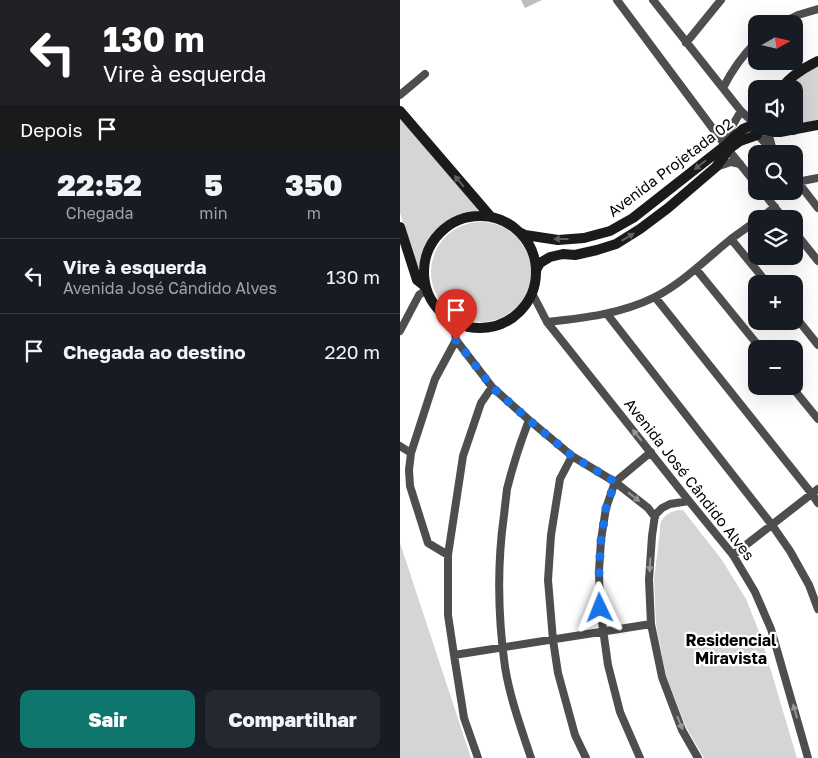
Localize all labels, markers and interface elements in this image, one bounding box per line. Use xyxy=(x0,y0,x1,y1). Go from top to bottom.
north arrow xyxy=(748,15,802,70)
map controls xyxy=(748,15,803,395)
text: 130 m xyxy=(103,18,205,60)
icon: left xyxy=(20,20,85,85)
text: Vire à esquerda xyxy=(103,60,267,87)
button: sound xyxy=(748,80,803,135)
street label: Avenida Projetada 02 xyxy=(604,114,736,220)
icon: arrive xyxy=(93,115,121,143)
text: Depois xyxy=(20,118,83,141)
button: search xyxy=(748,145,803,200)
one-way arrow xyxy=(694,159,707,170)
text: 22:52 xyxy=(57,167,142,203)
text: 5 xyxy=(204,167,223,203)
text: 350 xyxy=(285,167,343,203)
one-way arrow xyxy=(453,175,465,187)
text: Chegada xyxy=(66,203,134,223)
text: min xyxy=(199,203,228,223)
text: m xyxy=(307,203,321,223)
button: layers xyxy=(748,210,803,265)
one-way arrow xyxy=(621,232,634,241)
one-way arrow xyxy=(552,235,568,243)
text: Vire à esquerda xyxy=(63,255,206,278)
icon: left xyxy=(20,262,48,290)
text: 130 m xyxy=(326,265,380,288)
button: + xyxy=(748,275,803,330)
text: Avenida José Cândido Alves xyxy=(63,278,277,298)
pin xyxy=(435,289,477,340)
icon: arrive xyxy=(442,296,470,324)
icon: arrive xyxy=(20,337,48,365)
text: Chegada ao destino xyxy=(63,340,246,363)
text: 220 m xyxy=(325,340,380,363)
button: − xyxy=(748,340,803,395)
street label: Avenida José Cândido Alves xyxy=(621,394,759,564)
one-way arrow xyxy=(632,428,642,442)
one-way arrow xyxy=(628,492,641,503)
one-way arrow xyxy=(646,558,654,574)
position arrow xyxy=(573,581,625,633)
district label: Residencial Miravista xyxy=(686,630,777,668)
button: Sair xyxy=(20,690,195,748)
button: Compartilhar xyxy=(205,690,380,748)
one-way arrow xyxy=(790,704,798,719)
one-way arrow xyxy=(677,716,684,731)

